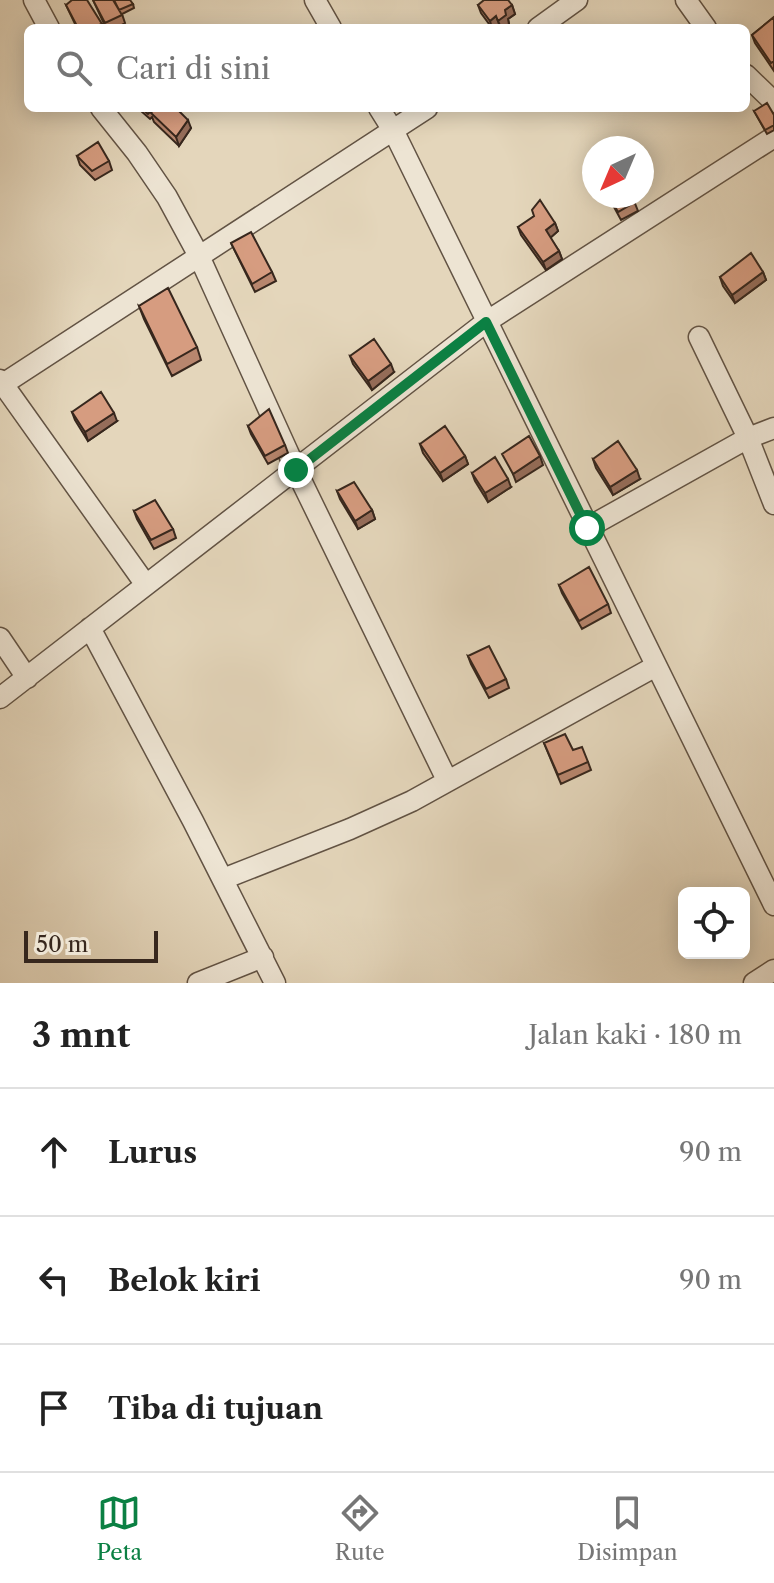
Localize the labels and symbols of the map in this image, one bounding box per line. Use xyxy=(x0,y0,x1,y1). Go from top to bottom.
north arrow xyxy=(582,136,654,208)
route end xyxy=(278,452,314,488)
route start xyxy=(569,510,605,546)
scale bar xyxy=(24,927,158,963)

